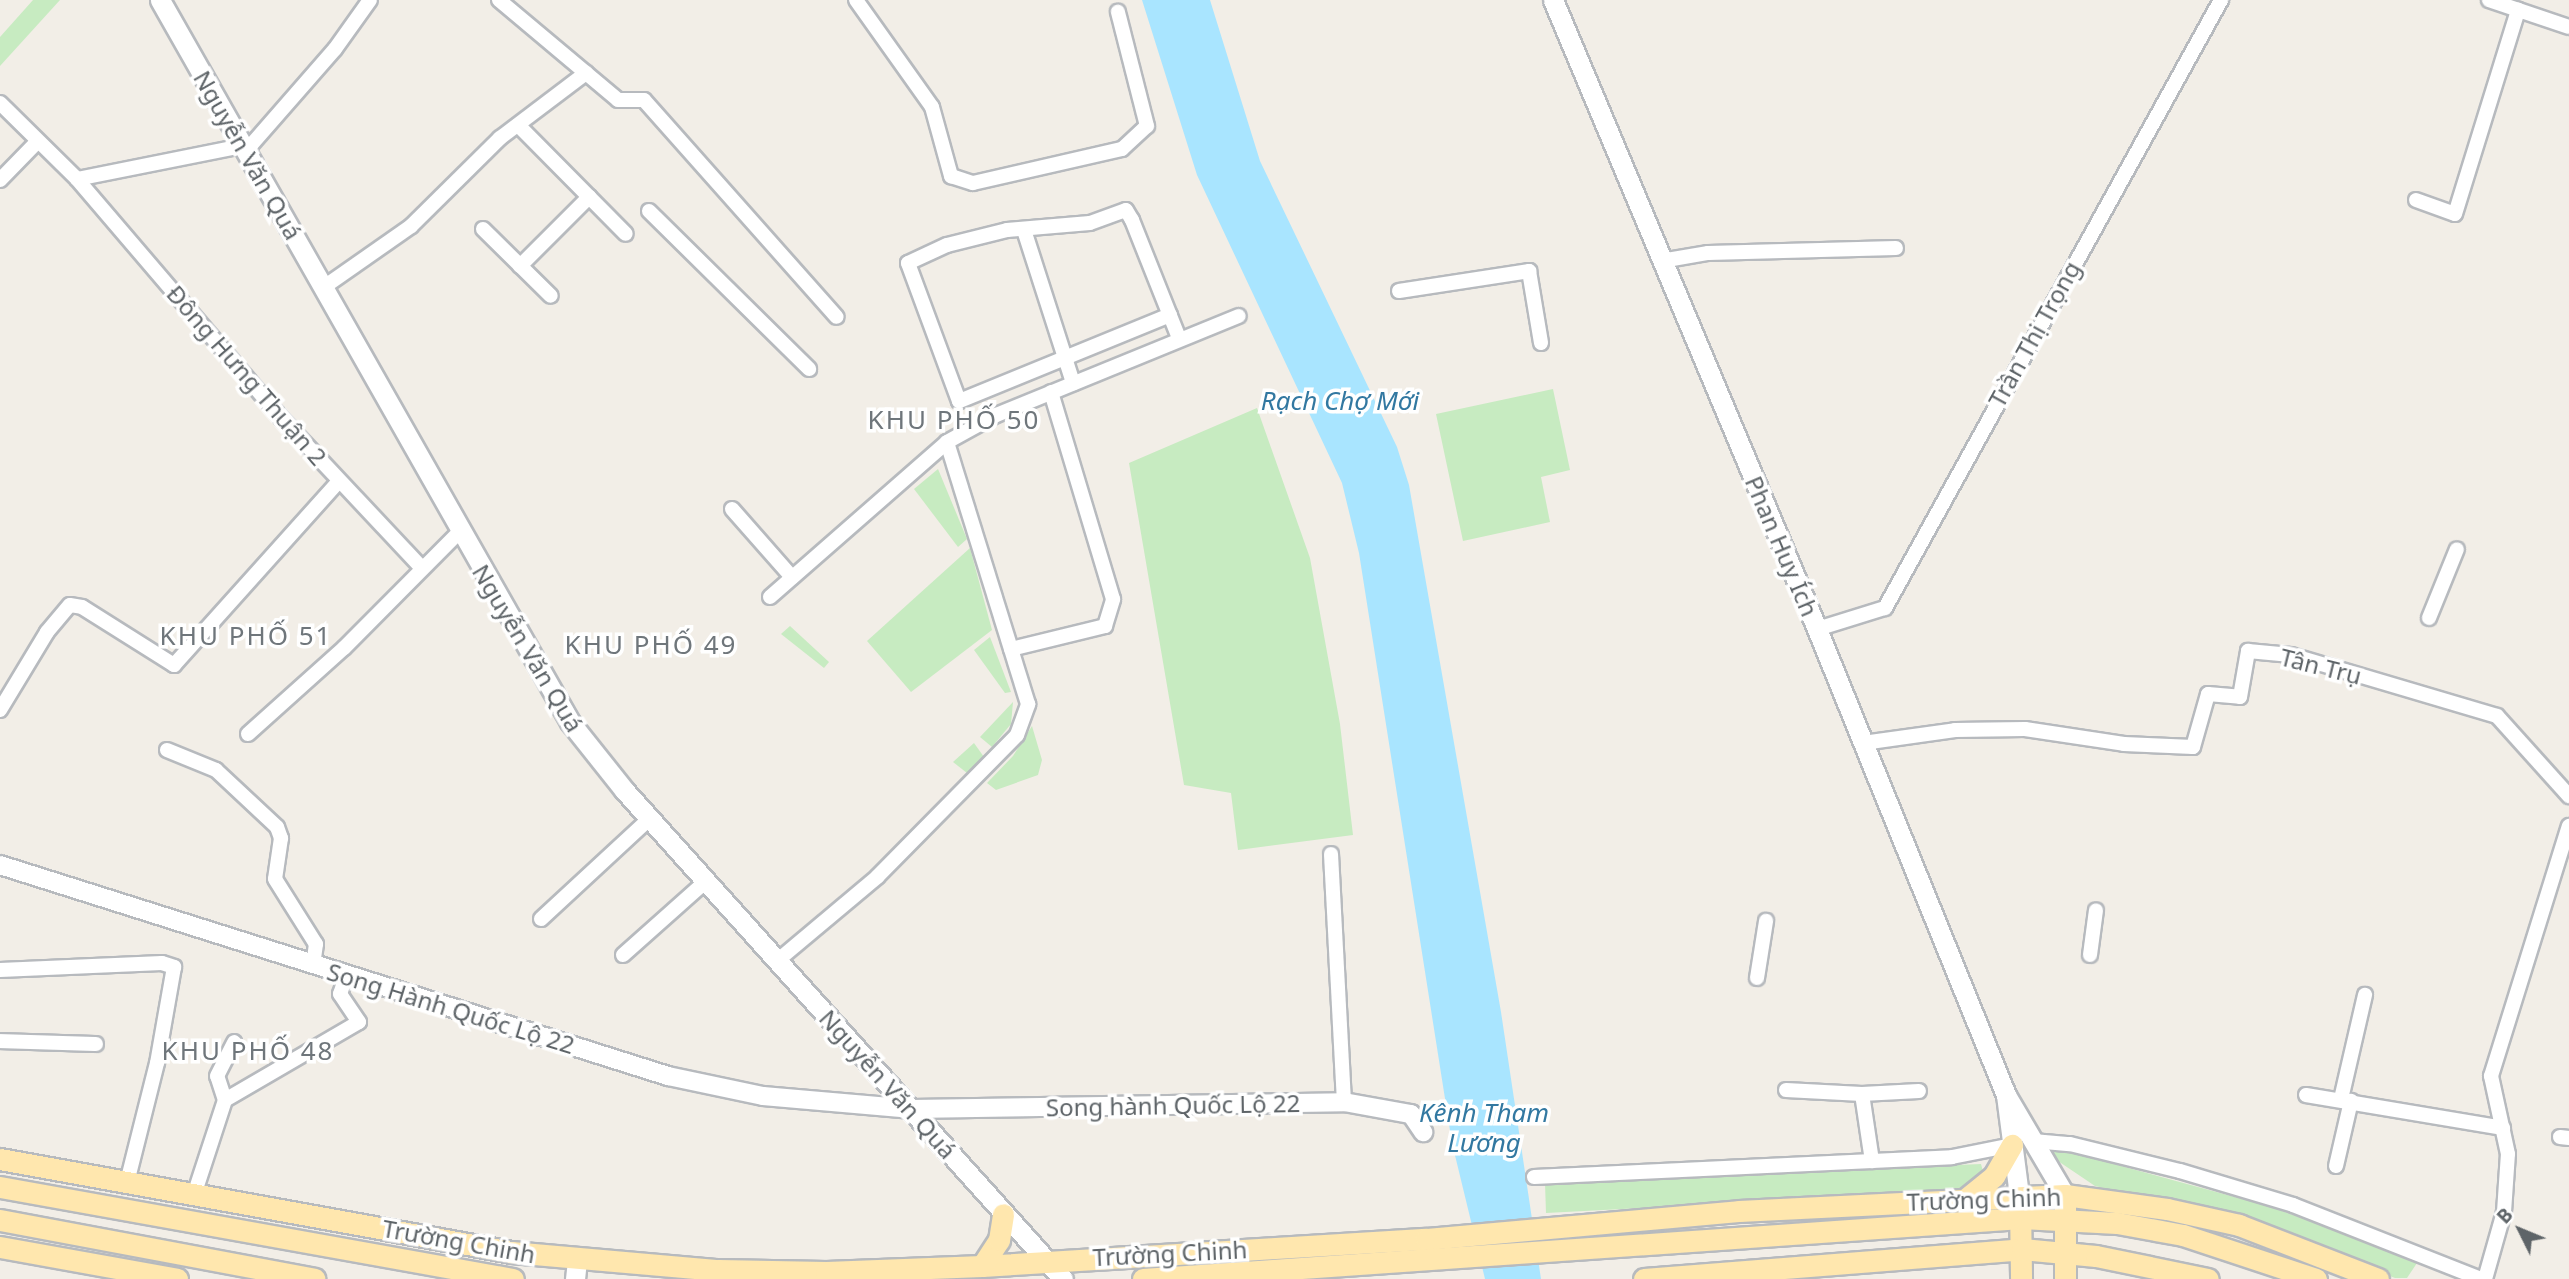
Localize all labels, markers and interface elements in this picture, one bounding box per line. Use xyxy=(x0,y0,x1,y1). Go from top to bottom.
street label: Nguyễn Văn Quá xyxy=(188,65,308,245)
street label: Trần Thị Trọng xyxy=(1982,256,2086,412)
street label: Đông Hưng Thuận 2 xyxy=(161,279,333,471)
water label: Rạch Chợ Mới xyxy=(1261,385,1419,417)
district label: KHU PHỐ 50 xyxy=(869,404,1039,436)
street label: Phan Huy Ích xyxy=(1740,472,1824,620)
street label: Nguyễn Văn Quá xyxy=(467,559,589,737)
district label: KHU PHỐ 51 xyxy=(161,620,331,652)
district label: KHU PHỐ 49 xyxy=(566,629,736,661)
street label: Tân Trụ xyxy=(2277,642,2365,690)
street label: Song Hành Quốc Lộ 22 xyxy=(324,957,578,1059)
street label: Nguyễn Văn Quá xyxy=(814,1004,962,1164)
district label: KHU PHỐ 48 xyxy=(163,1035,333,1067)
street label: Song hành Quốc Lộ 22 xyxy=(1046,1088,1300,1122)
water label: Kênh Tham Lương xyxy=(1419,1097,1549,1158)
street label: Trường Chinh xyxy=(1906,1182,2062,1216)
north arrow xyxy=(2485,1195,2555,1265)
text: B xyxy=(2491,1202,2518,1229)
street label: Trường Chinh xyxy=(380,1213,538,1269)
street label: Trường Chinh xyxy=(1092,1235,1248,1271)

